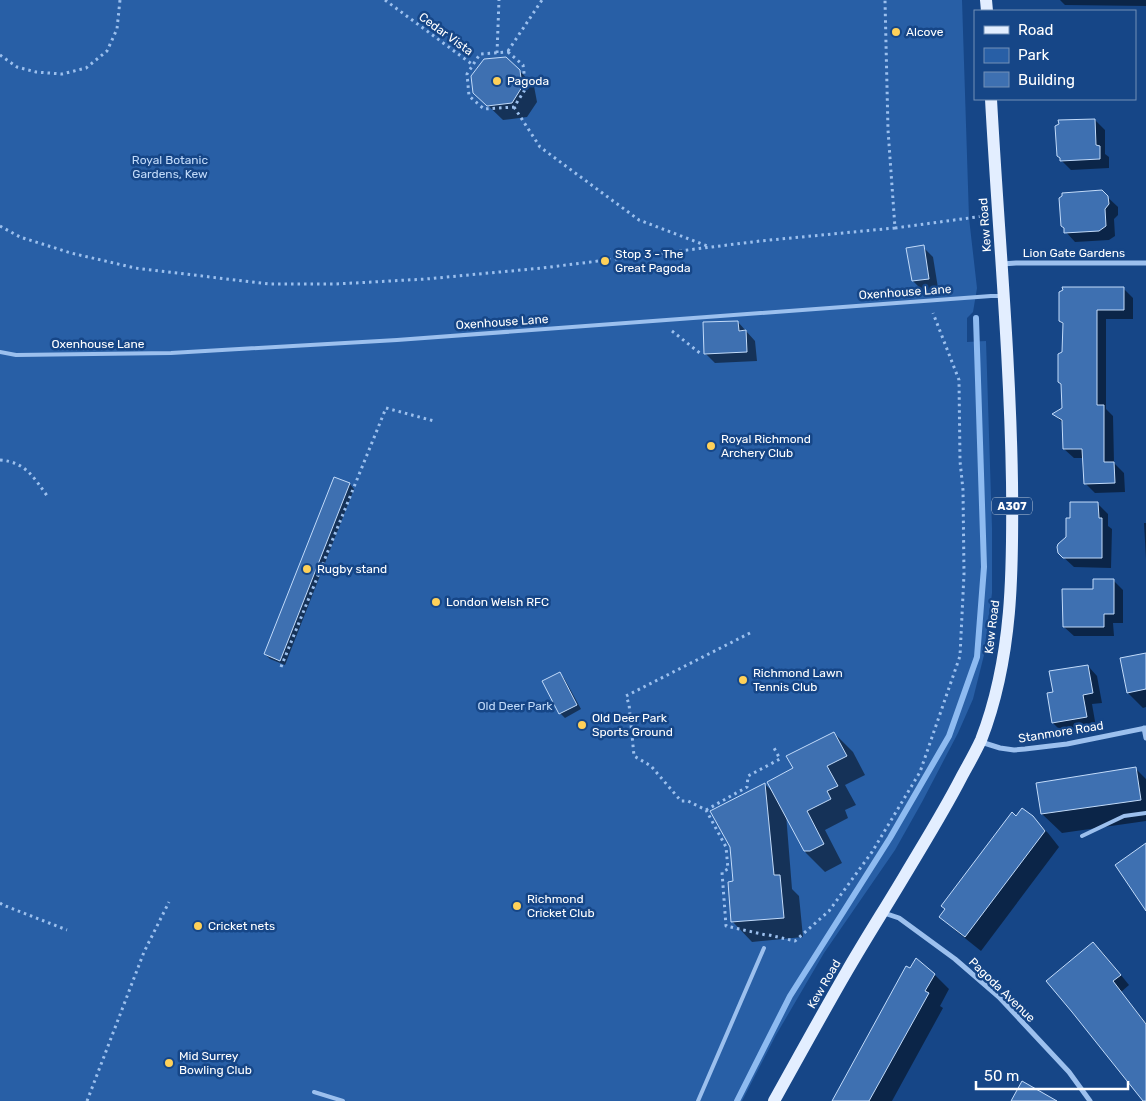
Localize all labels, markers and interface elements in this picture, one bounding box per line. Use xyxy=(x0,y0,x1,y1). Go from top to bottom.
street label: Cedar Vista xyxy=(416,10,476,58)
legend xyxy=(974,10,1136,100)
text: Road xyxy=(1018,21,1054,39)
place label: Alcove xyxy=(906,25,944,39)
marker: Alcove xyxy=(890,26,902,38)
text: Park xyxy=(1018,46,1049,64)
text: Building xyxy=(1018,71,1075,89)
place label: Pagoda xyxy=(507,74,549,88)
marker: Pagoda xyxy=(491,75,503,87)
park label: Royal Botanic Gardens, Kew xyxy=(132,153,209,181)
street label: Kew Road xyxy=(976,198,994,252)
street label: Lion Gate Gardens xyxy=(1023,246,1125,260)
place label: Stop 3 - The Great Pagoda xyxy=(615,247,691,275)
marker: Stop 3 - The Great Pagoda xyxy=(599,255,611,267)
street label: Oxenhouse Lane xyxy=(858,282,952,302)
street label: Oxenhouse Lane xyxy=(455,312,549,332)
street label: Oxenhouse Lane xyxy=(52,337,145,351)
place label: Royal Richmond Archery Club xyxy=(721,432,811,460)
marker: Royal Richmond Archery Club xyxy=(705,440,717,452)
road number: A307 xyxy=(992,498,1032,514)
place label: Rugby stand xyxy=(317,562,387,576)
marker: Rugby stand xyxy=(301,563,313,575)
place label: London Welsh RFC xyxy=(446,595,549,609)
marker: London Welsh RFC xyxy=(430,596,442,608)
street label: Kew Road xyxy=(982,599,1002,655)
place label: Richmond Lawn Tennis Club xyxy=(753,666,843,694)
marker: Richmond Lawn Tennis Club xyxy=(737,674,749,686)
park label: Old Deer Park xyxy=(477,699,553,713)
place label: Old Deer Park Sports Ground xyxy=(592,711,673,739)
street label: Stanmore Road xyxy=(1017,718,1105,746)
marker: Old Deer Park Sports Ground xyxy=(576,719,588,731)
place label: Richmond Cricket Club xyxy=(527,892,595,920)
marker: Richmond Cricket Club xyxy=(511,900,523,912)
place label: Cricket nets xyxy=(208,919,275,933)
marker: Cricket nets xyxy=(192,920,204,932)
street label: Pagoda Avenue xyxy=(966,955,1038,1025)
street label: Kew Road xyxy=(804,957,844,1011)
place label: Mid Surrey Bowling Club xyxy=(179,1049,252,1077)
marker: Mid Surrey Bowling Club xyxy=(163,1057,175,1069)
scale bar xyxy=(976,1058,1128,1090)
text: 50 m xyxy=(984,1067,1019,1085)

